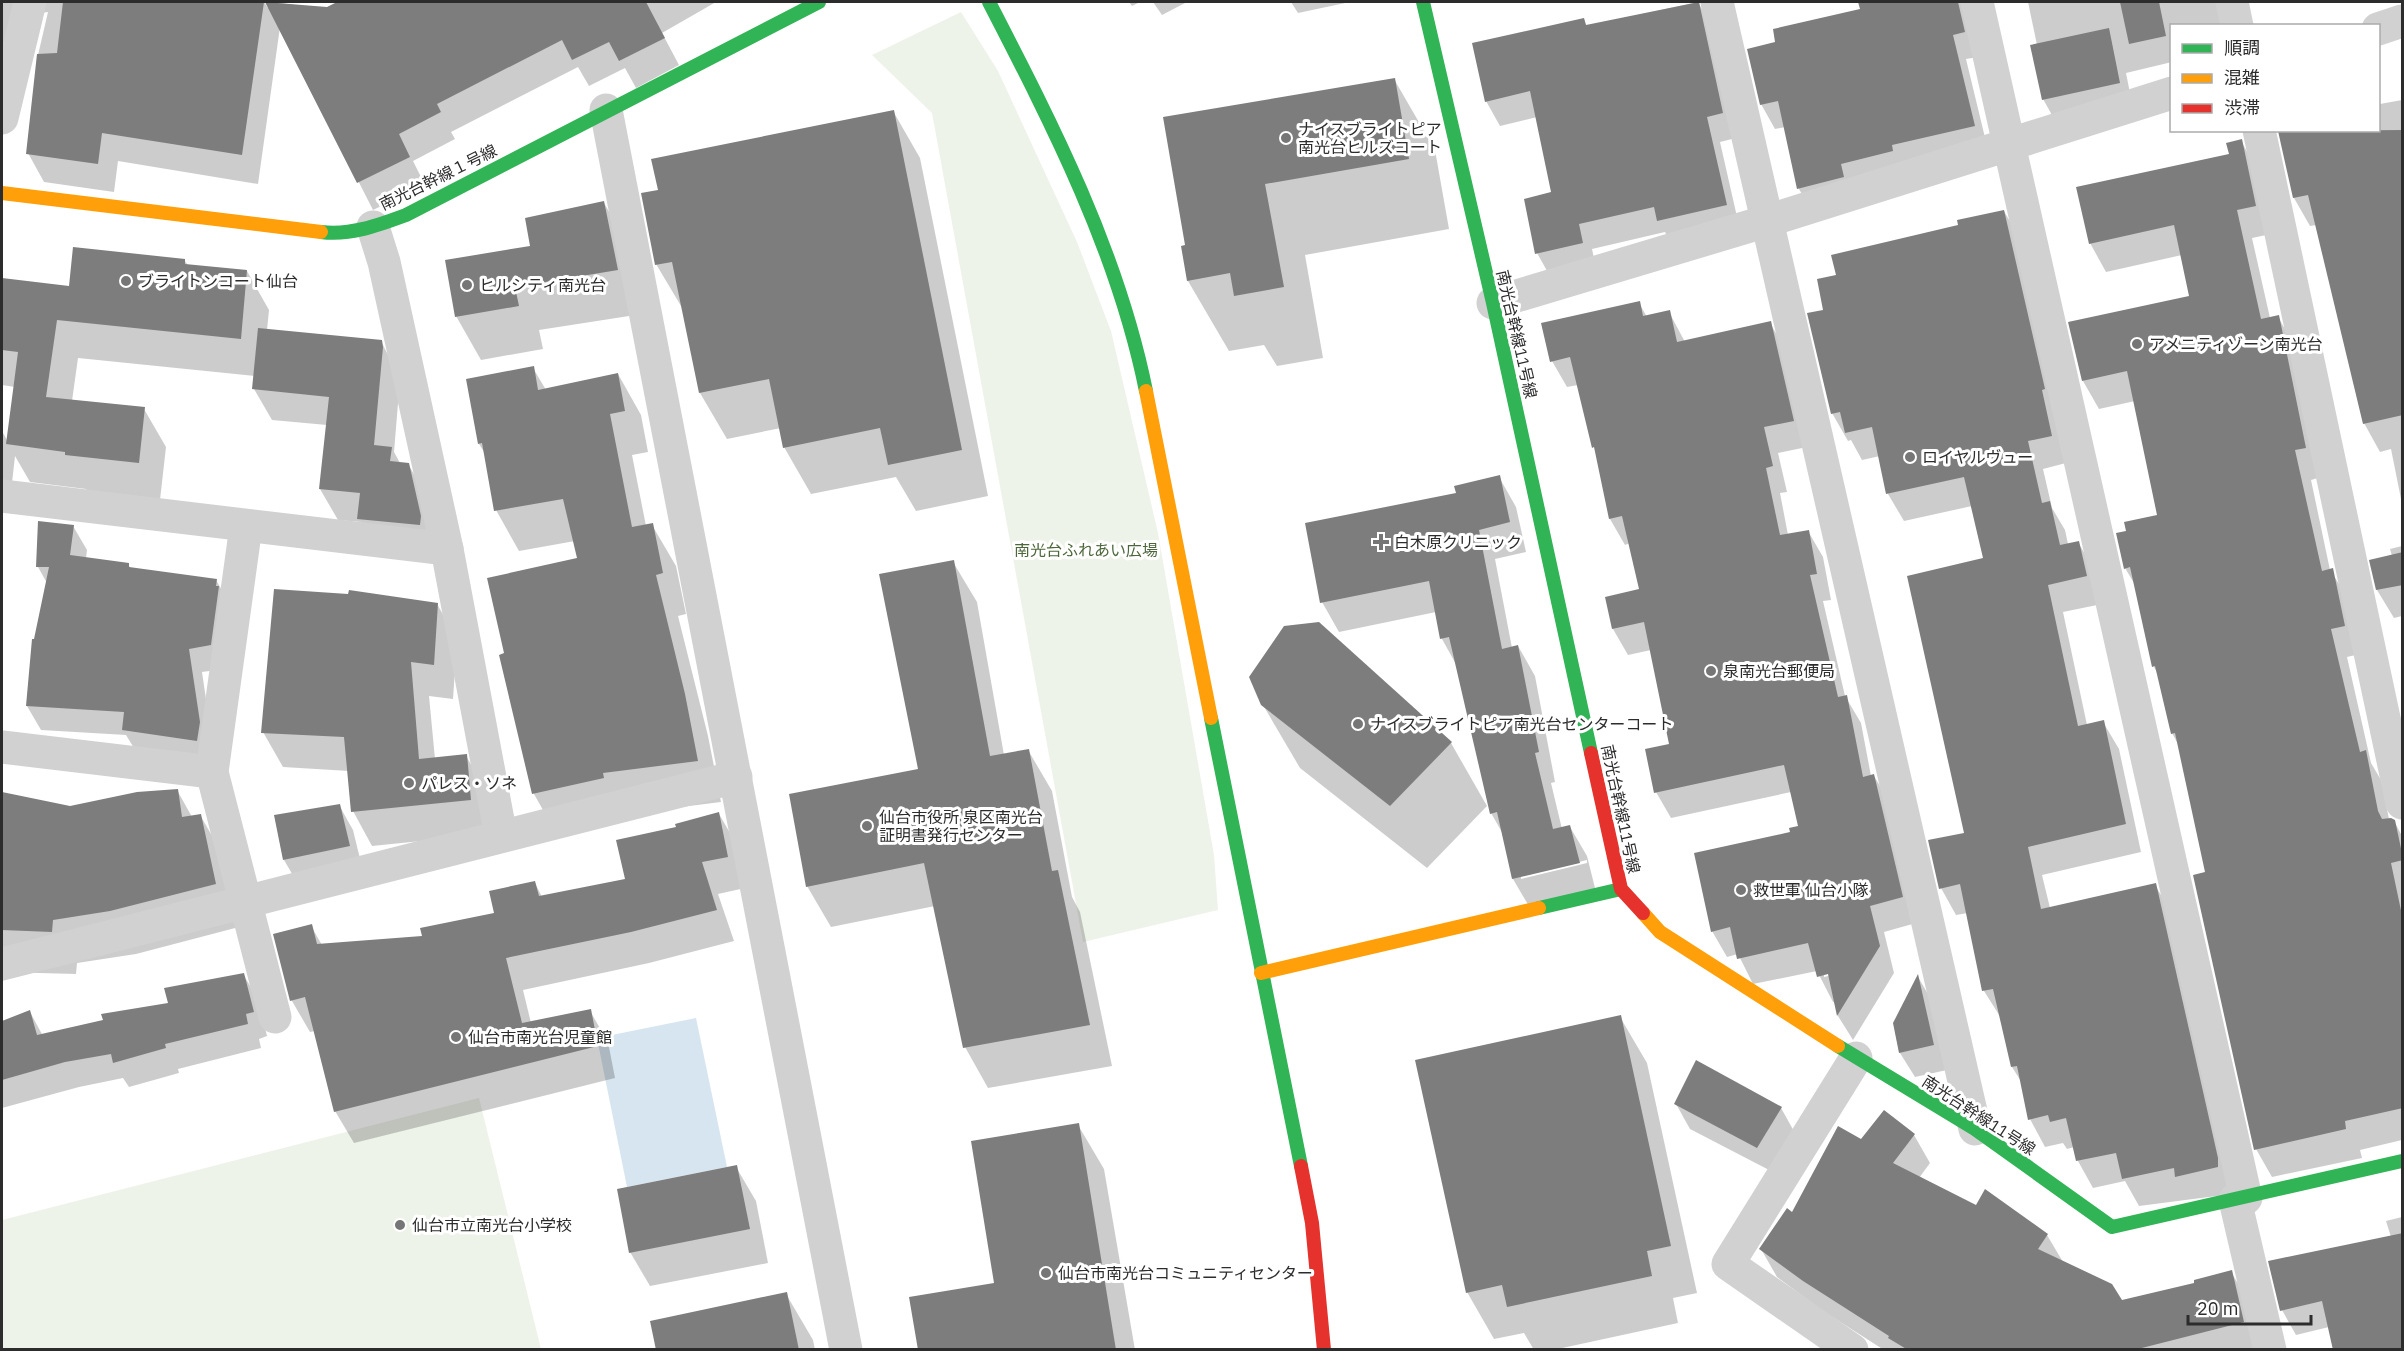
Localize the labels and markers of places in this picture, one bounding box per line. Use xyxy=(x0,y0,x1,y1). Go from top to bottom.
place label: ナイスブライトピア 南光台ヒルズコート xyxy=(1298,119,1442,157)
marker: ナイスブライトピア 南光台ヒルズコート xyxy=(1279,131,1293,145)
place label: ブライトンコート仙台 xyxy=(138,271,298,291)
marker: ブライトンコート仙台 xyxy=(119,274,133,288)
place label: ヒルシティ南光台 xyxy=(479,275,606,295)
marker: ヒルシティ南光台 xyxy=(460,278,474,292)
place label: アメニティゾーン南光台 xyxy=(2149,334,2322,354)
marker: アメニティゾーン南光台 xyxy=(2130,337,2144,351)
place label: ロイヤルヴュー xyxy=(1922,447,2034,467)
marker: ロイヤルヴュー xyxy=(1903,450,1917,464)
place label: 白木原クリニック xyxy=(1394,532,1522,552)
marker: 白木原クリニック xyxy=(1372,533,1390,551)
place label: 泉南光台郵便局 xyxy=(1723,661,1835,681)
marker: 泉南光台郵便局 xyxy=(1704,664,1718,678)
place label: ナイスブライトピア南光台センターコート xyxy=(1370,714,1674,734)
marker: ナイスブライトピア南光台センターコート xyxy=(1351,717,1365,731)
place label: パレス・ソネ xyxy=(421,773,517,793)
marker: パレス・ソネ xyxy=(402,776,416,790)
place label: 仙台市役所 泉区南光台 証明書発行センター xyxy=(879,807,1043,845)
marker: 仙台市役所 泉区南光台 証明書発行センター xyxy=(860,819,874,833)
place label: 救世軍 仙台小隊 xyxy=(1753,880,1869,900)
marker: 救世軍 仙台小隊 xyxy=(1734,883,1748,897)
place label: 仙台市南光台児童館 xyxy=(468,1027,612,1047)
marker: 仙台市南光台児童館 xyxy=(449,1030,463,1044)
place label: 仙台市立南光台小学校 xyxy=(412,1215,572,1235)
marker: 仙台市立南光台小学校 xyxy=(393,1218,407,1232)
place label: 仙台市南光台コミュニティセンター xyxy=(1058,1263,1313,1283)
marker: 仙台市南光台コミュニティセンター xyxy=(1039,1266,1053,1280)

